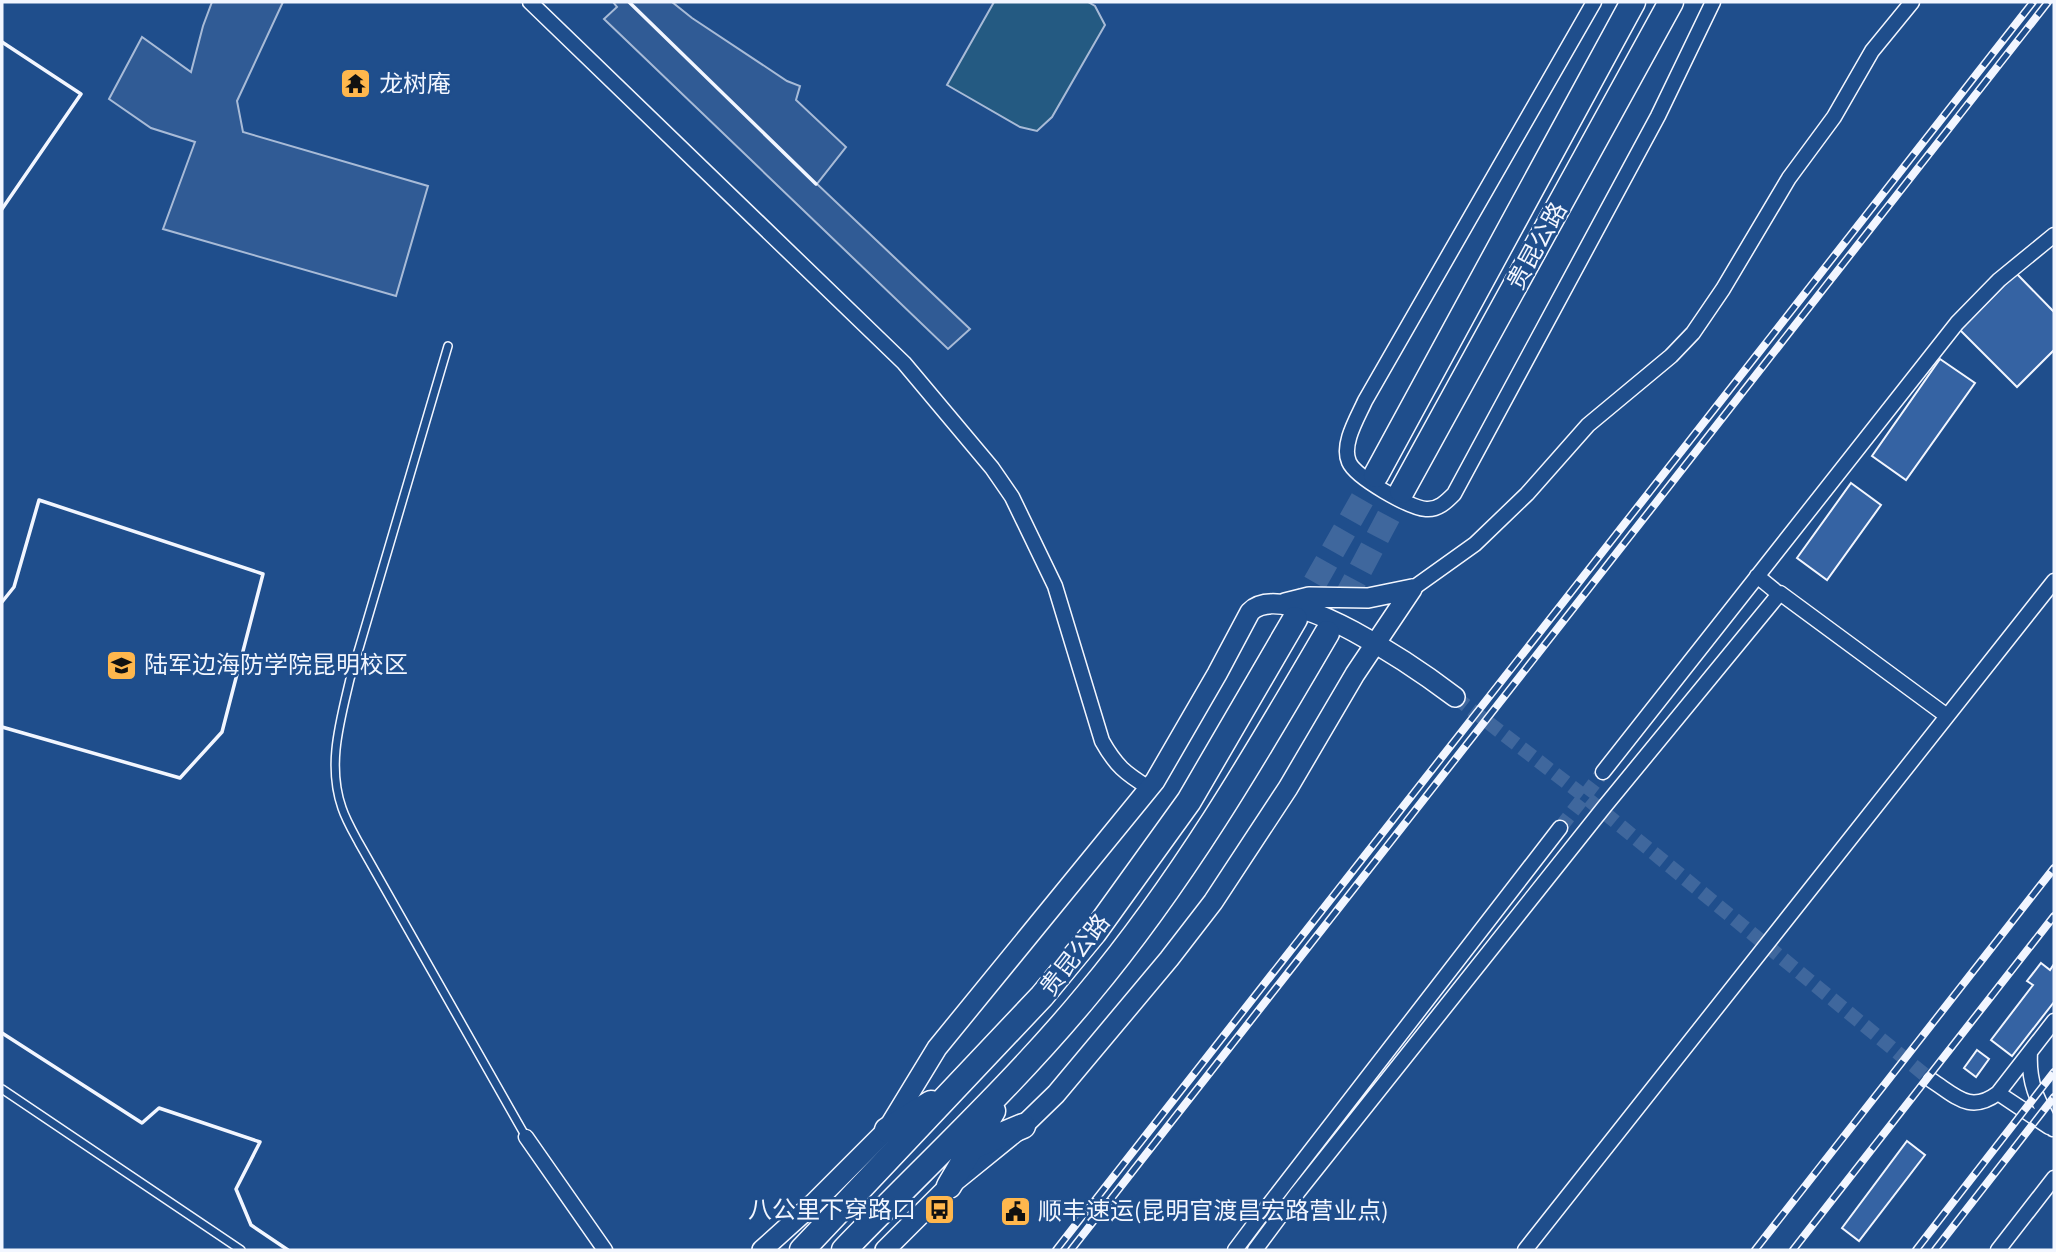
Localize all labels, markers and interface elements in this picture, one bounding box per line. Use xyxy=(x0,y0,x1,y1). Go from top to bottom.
temple icon: 龙树庵 xyxy=(339,67,373,101)
place label: 龙树庵 xyxy=(379,67,451,102)
street label: 贵昆公路 xyxy=(1499,196,1576,297)
school or university icon: 陆军边海防学院昆明校区 xyxy=(104,648,138,682)
place label: 陆军边海防学院昆明校区 xyxy=(144,648,408,683)
street label: 贵昆公路 xyxy=(1032,907,1119,1004)
place label: 八公里下穿路口 xyxy=(748,1193,916,1228)
bus stop icon: 八公里下穿路口 xyxy=(922,1193,956,1227)
public building icon: 顺丰速运(昆明官渡昌宏路营业点) xyxy=(998,1194,1032,1228)
place label: 顺丰速运(昆明官渡昌宏路营业点) xyxy=(1038,1194,1389,1229)

